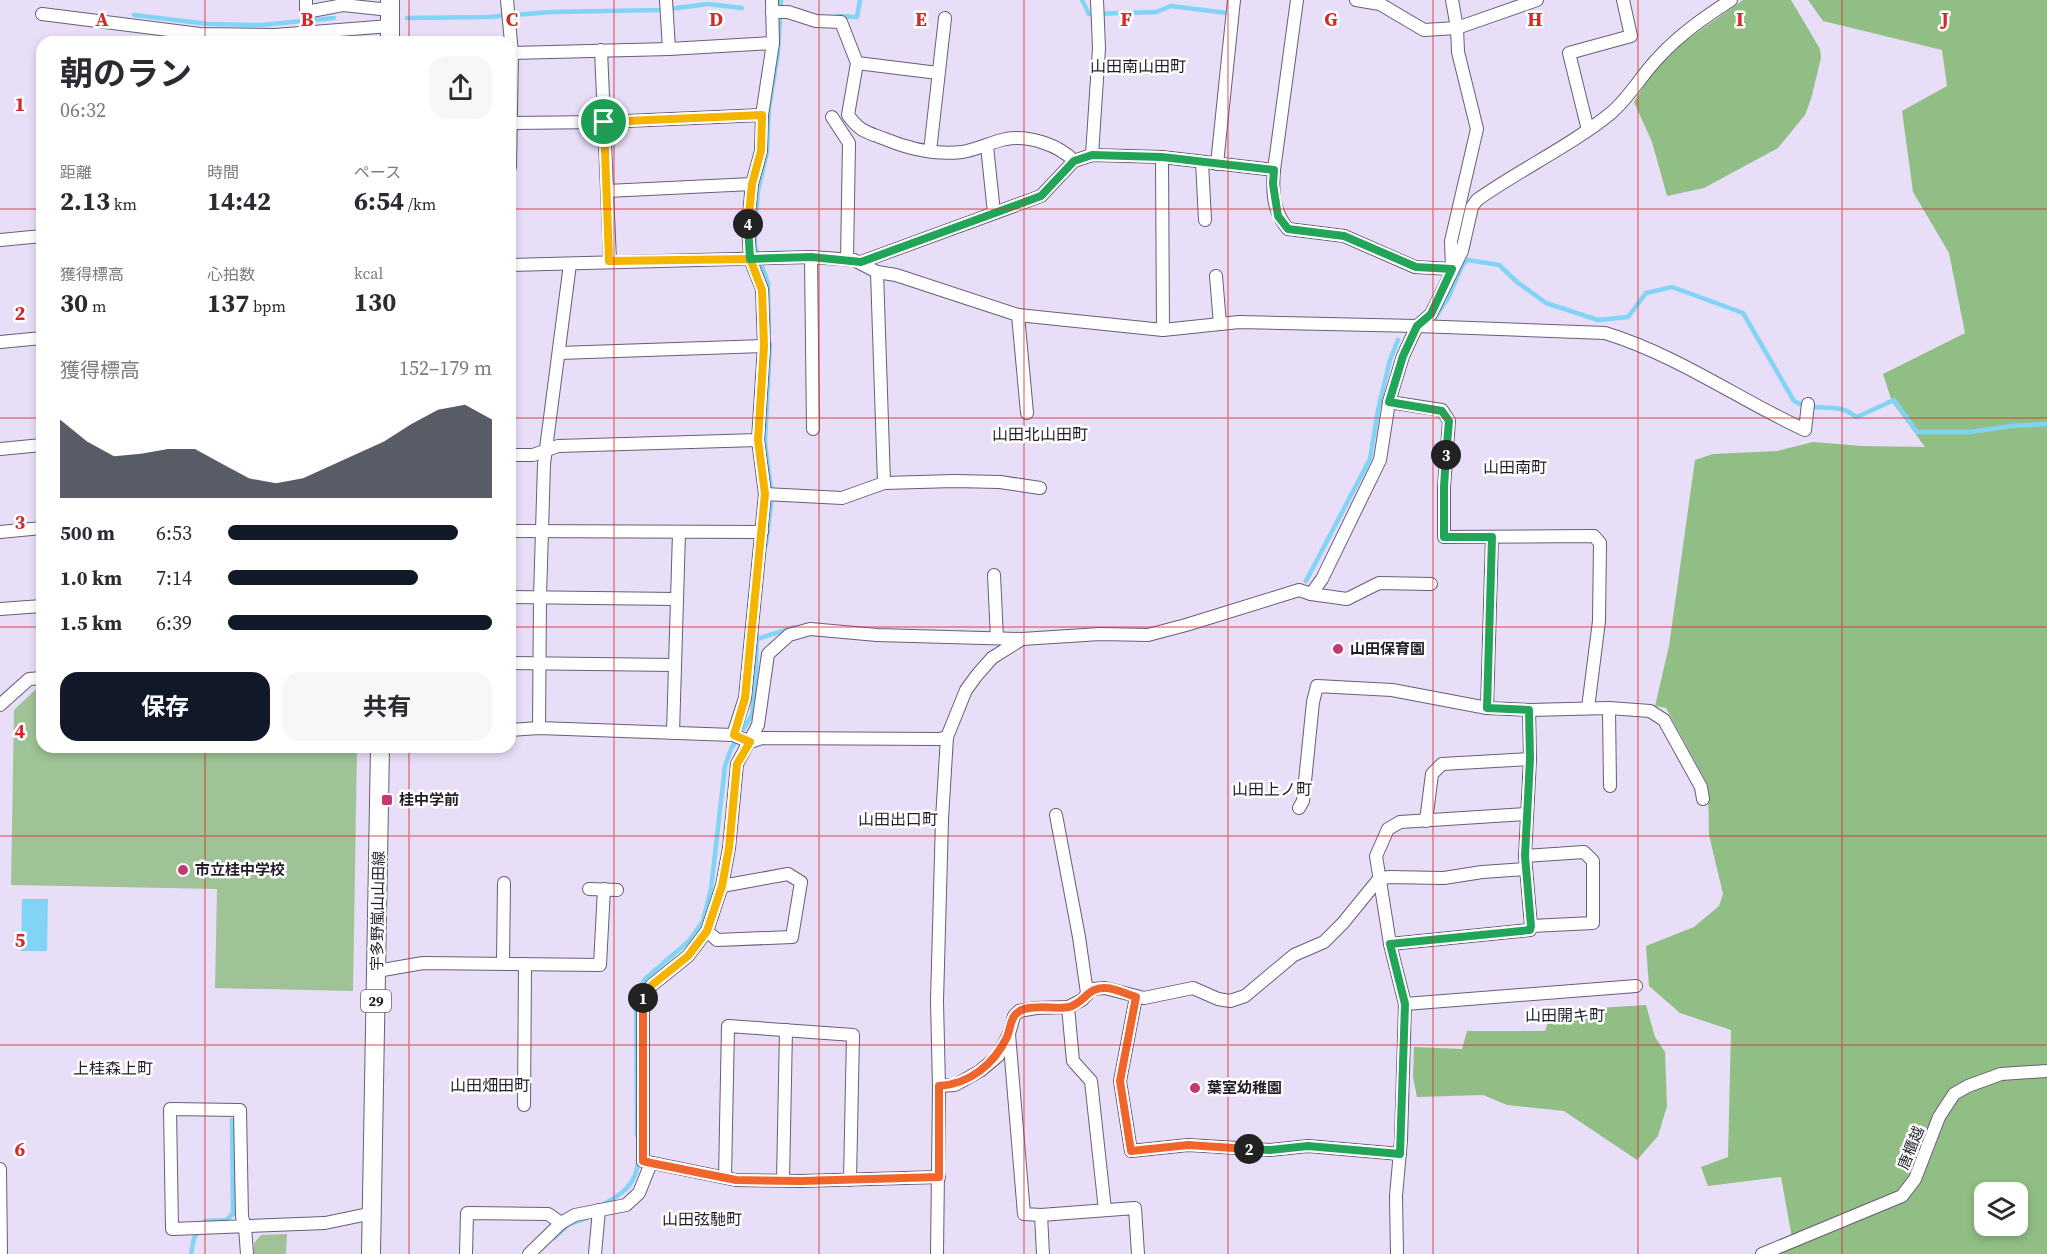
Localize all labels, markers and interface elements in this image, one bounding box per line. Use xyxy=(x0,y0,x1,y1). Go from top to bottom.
text: A xyxy=(95,5,109,33)
text: B xyxy=(300,5,314,33)
text: C xyxy=(506,5,518,33)
text: D xyxy=(709,5,723,33)
text: E xyxy=(915,5,927,33)
text: F xyxy=(1120,5,1132,33)
text: G xyxy=(1324,5,1338,33)
text: H xyxy=(1527,5,1543,33)
text: I xyxy=(1736,5,1744,33)
text: J xyxy=(1939,5,1949,33)
text: 朝のラン xyxy=(60,51,192,96)
district label: 山田南山田町 xyxy=(1090,55,1186,77)
button: share xyxy=(429,56,492,119)
text: 1 xyxy=(15,90,25,118)
text: 06:32 xyxy=(60,96,106,124)
pin xyxy=(578,96,629,147)
icon: arrive xyxy=(587,105,620,138)
text: 距離 xyxy=(60,161,92,183)
text: 時間 xyxy=(207,161,239,183)
text: ペース xyxy=(354,161,401,183)
text: 2.13 xyxy=(60,183,110,219)
text: 14:42 xyxy=(207,183,271,219)
text: 6:54 xyxy=(354,183,404,219)
text: km xyxy=(110,193,137,215)
text: /km xyxy=(404,193,436,215)
pin: 4 xyxy=(733,209,763,239)
text: 4 xyxy=(744,213,752,235)
text: kcal xyxy=(354,262,383,284)
text: 獲得標高 xyxy=(60,263,124,285)
text: 心拍数 xyxy=(207,263,255,285)
text: 130 xyxy=(354,284,396,320)
text: 30 xyxy=(60,285,88,321)
text: 137 xyxy=(207,285,249,321)
text: m xyxy=(88,295,106,317)
text: bpm xyxy=(249,295,286,317)
text: 2 xyxy=(15,299,26,327)
text: 152–179 m xyxy=(399,354,492,382)
text: 獲得標高 xyxy=(60,356,140,384)
district label: 山田北山田町 xyxy=(992,423,1088,445)
pin: 3 xyxy=(1431,440,1461,470)
text: 3 xyxy=(1442,444,1450,466)
district label: 山田南町 xyxy=(1483,456,1547,478)
text: 3 xyxy=(15,508,26,536)
text: 500 m xyxy=(60,519,115,547)
text: 6:53 xyxy=(156,519,192,547)
text: 1.0 km xyxy=(60,564,122,592)
text: 7:14 xyxy=(156,564,192,592)
text: 1.5 km xyxy=(60,609,122,637)
text: 6:39 xyxy=(156,609,192,637)
place label: 山田保育園 xyxy=(1350,638,1425,659)
marker: 山田保育園 xyxy=(1331,642,1345,656)
button: 保存 xyxy=(60,672,270,741)
button: 共有 xyxy=(282,672,492,741)
text: 4 xyxy=(15,717,26,745)
district label: 山田上ノ町 xyxy=(1232,778,1312,800)
place label: 桂中学前 xyxy=(399,789,459,810)
marker: 桂中学前 xyxy=(380,793,394,807)
district label: 山田出口町 xyxy=(858,808,938,830)
street label: 宇多野嵐山山田線 xyxy=(366,851,389,971)
place label: 市立桂中学校 xyxy=(195,859,285,880)
marker: 市立桂中学校 xyxy=(176,863,190,877)
text: 5 xyxy=(15,926,26,954)
pin: 1 xyxy=(628,983,658,1013)
text: 1 xyxy=(639,987,647,1009)
road number: 29 xyxy=(361,990,391,1012)
district label: 山田開キ町 xyxy=(1525,1004,1605,1026)
district label: 上桂森上町 xyxy=(73,1057,153,1079)
district label: 山田畑田町 xyxy=(450,1074,530,1096)
place label: 葉室幼稚園 xyxy=(1207,1077,1282,1098)
marker: 葉室幼稚園 xyxy=(1188,1081,1202,1095)
street label: 唐櫃越 xyxy=(1892,1123,1929,1173)
pin: 2 xyxy=(1234,1134,1264,1164)
text: 6 xyxy=(15,1135,26,1163)
text: 2 xyxy=(1245,1138,1253,1160)
map controls xyxy=(1974,1182,2028,1236)
button: layers xyxy=(1974,1182,2028,1236)
district label: 山田弦馳町 xyxy=(662,1208,742,1230)

